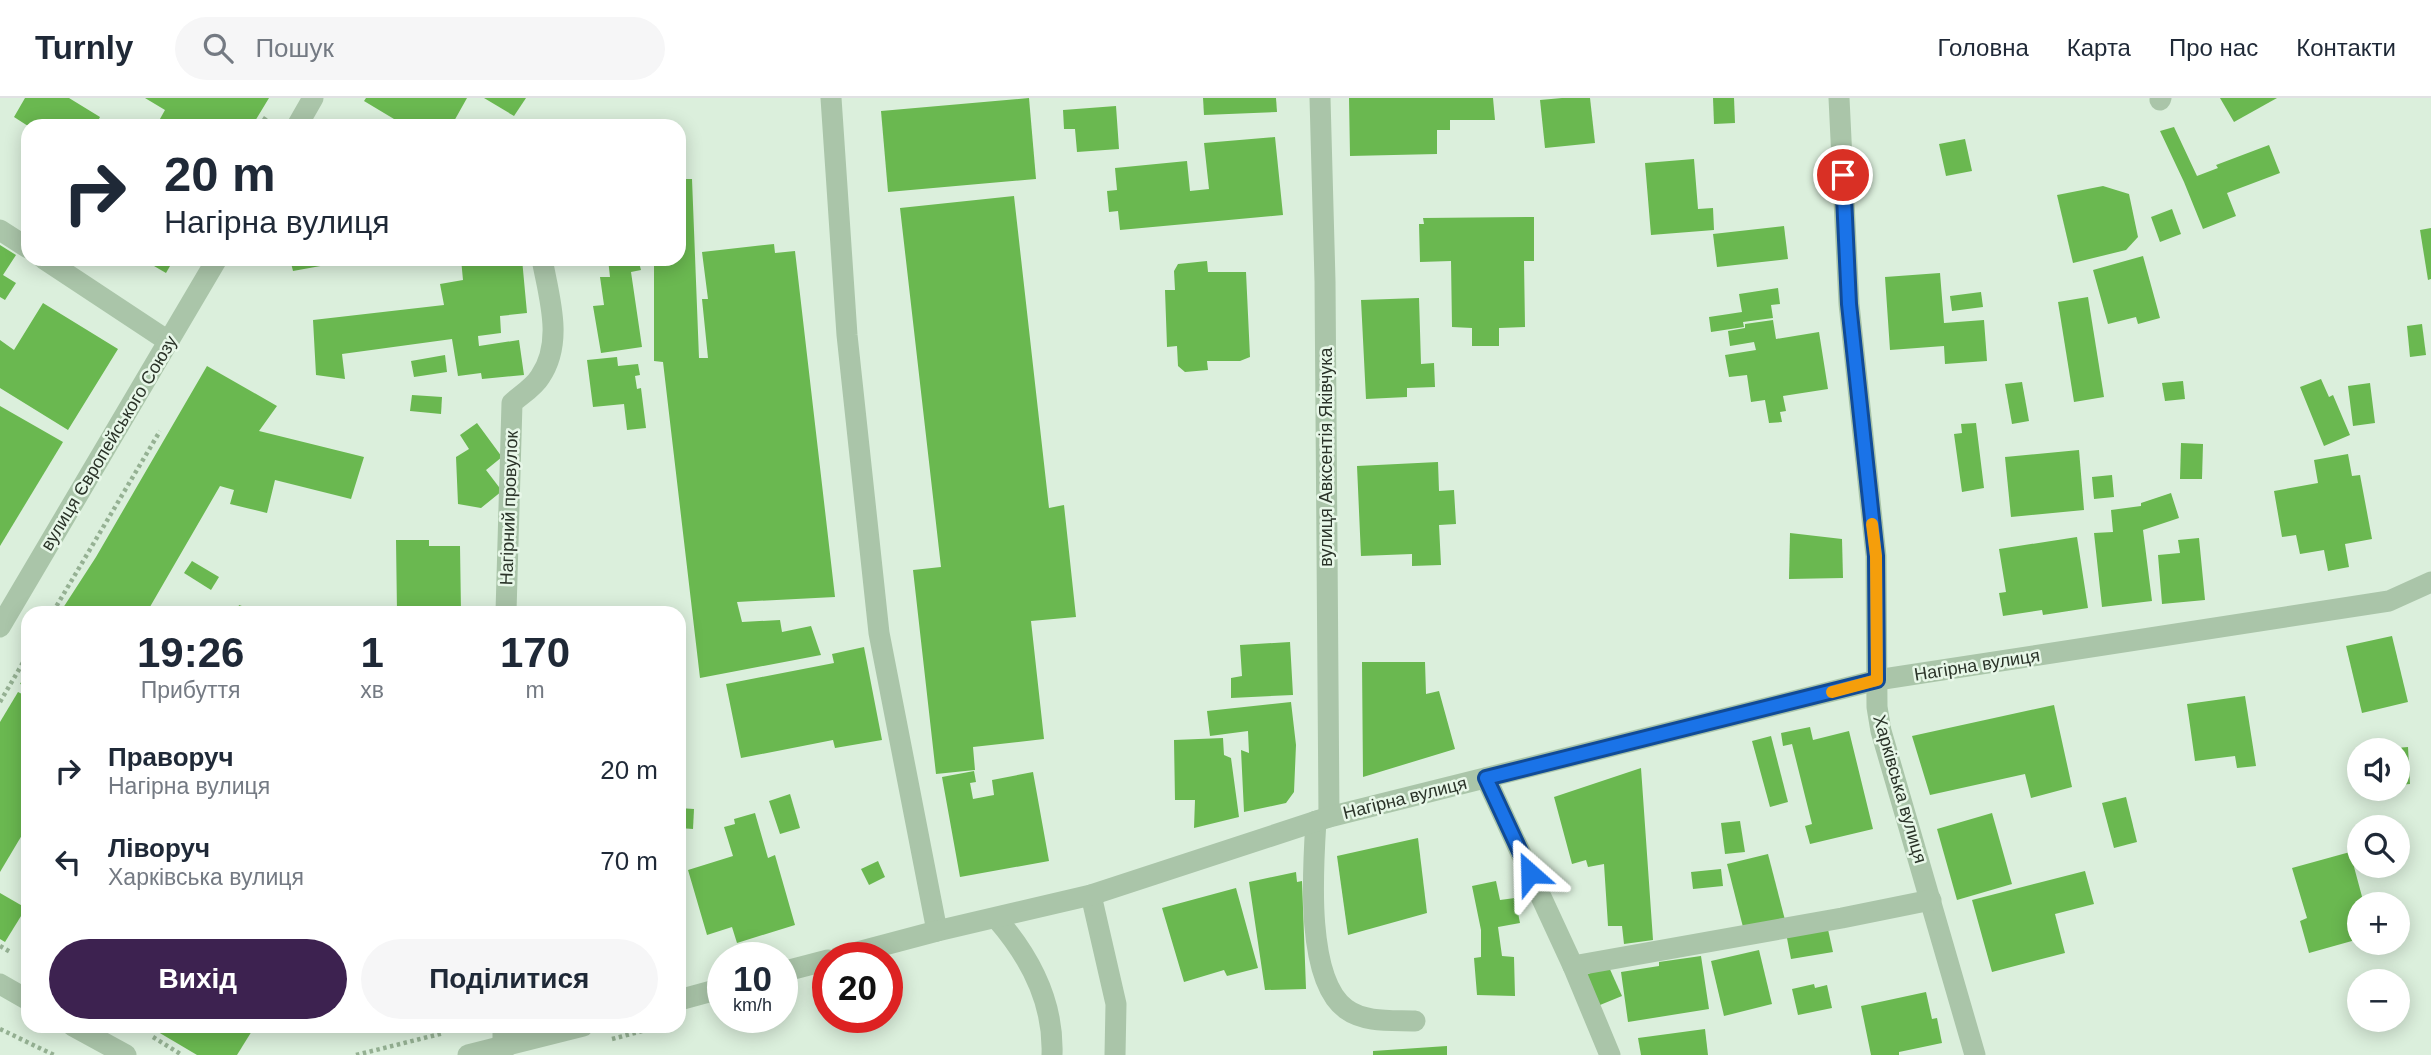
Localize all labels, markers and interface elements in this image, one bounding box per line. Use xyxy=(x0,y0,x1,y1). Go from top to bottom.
search box xyxy=(175,17,665,80)
text: Turnly xyxy=(35,29,133,66)
icon: search xyxy=(199,29,237,67)
text: Пошук xyxy=(255,33,334,63)
text: Головна xyxy=(1938,34,2029,61)
text: Карта xyxy=(2067,34,2131,61)
text: Про нас xyxy=(2169,34,2258,61)
text: Контакти xyxy=(2296,34,2396,61)
pin xyxy=(1813,145,1873,205)
icon: right xyxy=(49,147,140,238)
text: 20 m xyxy=(164,147,276,201)
icon: arrive xyxy=(1824,156,1862,194)
text: Нагірна вулиця xyxy=(164,204,390,240)
street label: вулиця Європейського Союзу xyxy=(37,332,181,554)
street label: вулиця Авксентія Яківчука xyxy=(1316,346,1336,567)
street label: Нагірний провулок xyxy=(496,430,522,586)
text: 19:26 xyxy=(137,629,244,676)
text: 1 xyxy=(360,629,384,676)
text: 170 xyxy=(500,629,570,676)
street label: Нагірна вулиця xyxy=(1913,645,2041,685)
text: Прибуття xyxy=(141,677,241,703)
text: хв xyxy=(360,677,384,703)
text: m xyxy=(525,677,545,703)
street label: Харківська вулиця xyxy=(1869,713,1931,865)
map controls xyxy=(2347,738,2410,1032)
button: sound xyxy=(2347,738,2410,801)
text: Праворуч xyxy=(108,742,234,772)
icon: right xyxy=(49,752,87,790)
text: 20 m xyxy=(600,755,658,785)
text: Нагірна вулиця xyxy=(108,773,270,799)
street label: Нагірна вулиця xyxy=(1341,773,1469,823)
button: search xyxy=(2347,815,2410,878)
text: Ліворуч xyxy=(108,833,210,863)
position arrow xyxy=(1493,836,1567,910)
icon: left xyxy=(49,843,87,881)
text: 70 m xyxy=(600,846,658,876)
text: Харківська вулиця xyxy=(108,864,304,890)
button: + xyxy=(2347,892,2410,955)
button: Вихід xyxy=(49,939,347,1019)
button: Поділитися xyxy=(361,939,658,1019)
speed limit sign: 20 xyxy=(812,942,903,1033)
text: 10 xyxy=(733,959,772,998)
button: − xyxy=(2347,969,2410,1032)
text: km/h xyxy=(733,995,772,1015)

